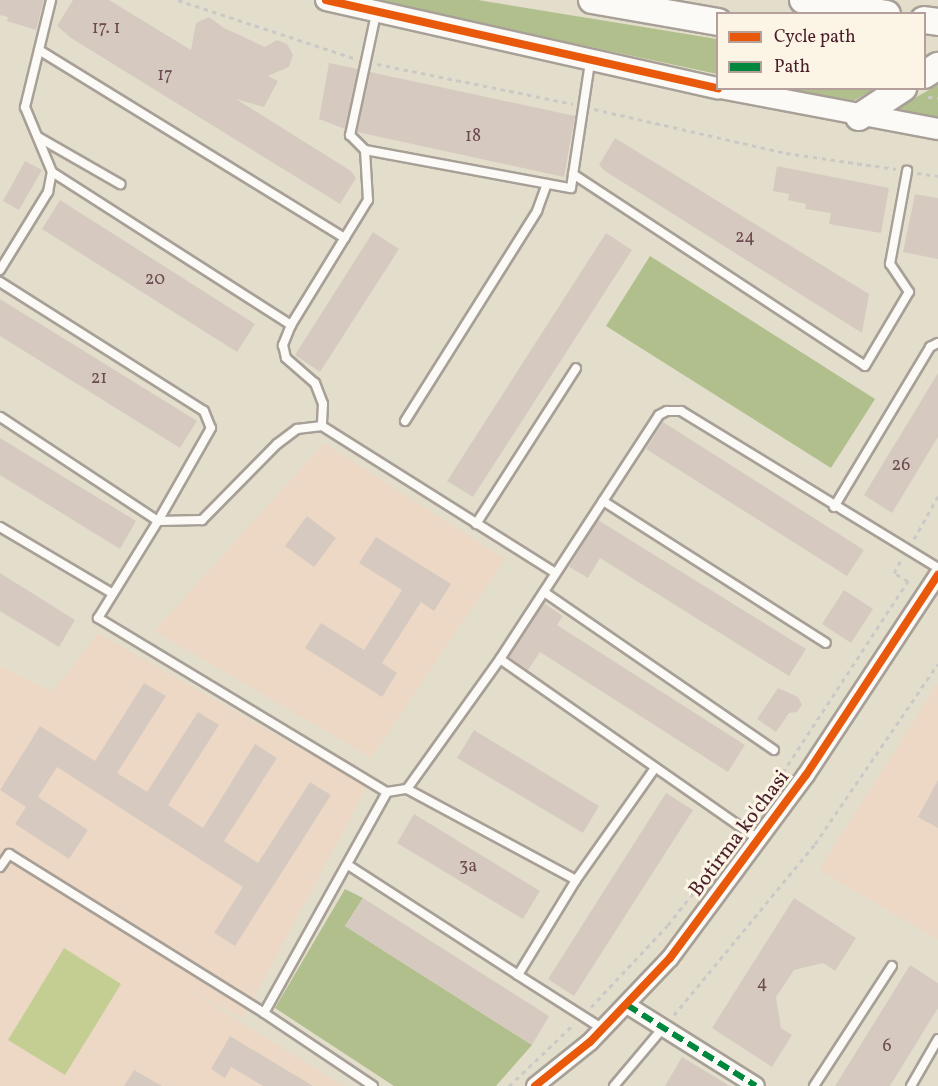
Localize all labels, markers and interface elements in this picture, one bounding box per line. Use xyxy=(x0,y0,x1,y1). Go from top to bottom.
legend xyxy=(716,12,926,90)
house number: 17. 1 xyxy=(92,18,120,40)
text: Cycle path xyxy=(774,25,856,50)
text: Path xyxy=(774,55,810,80)
house number: 17 xyxy=(157,65,173,87)
house number: 18 xyxy=(465,126,481,148)
house number: 24 xyxy=(735,227,755,249)
house number: 20 xyxy=(145,269,165,291)
house number: 21 xyxy=(91,368,107,390)
house number: 26 xyxy=(892,455,910,477)
street label: Botirma ko'chasi xyxy=(684,766,796,902)
house number: 3а xyxy=(459,856,477,878)
house number: 4 xyxy=(757,973,767,995)
house number: 6 xyxy=(882,1036,892,1058)

